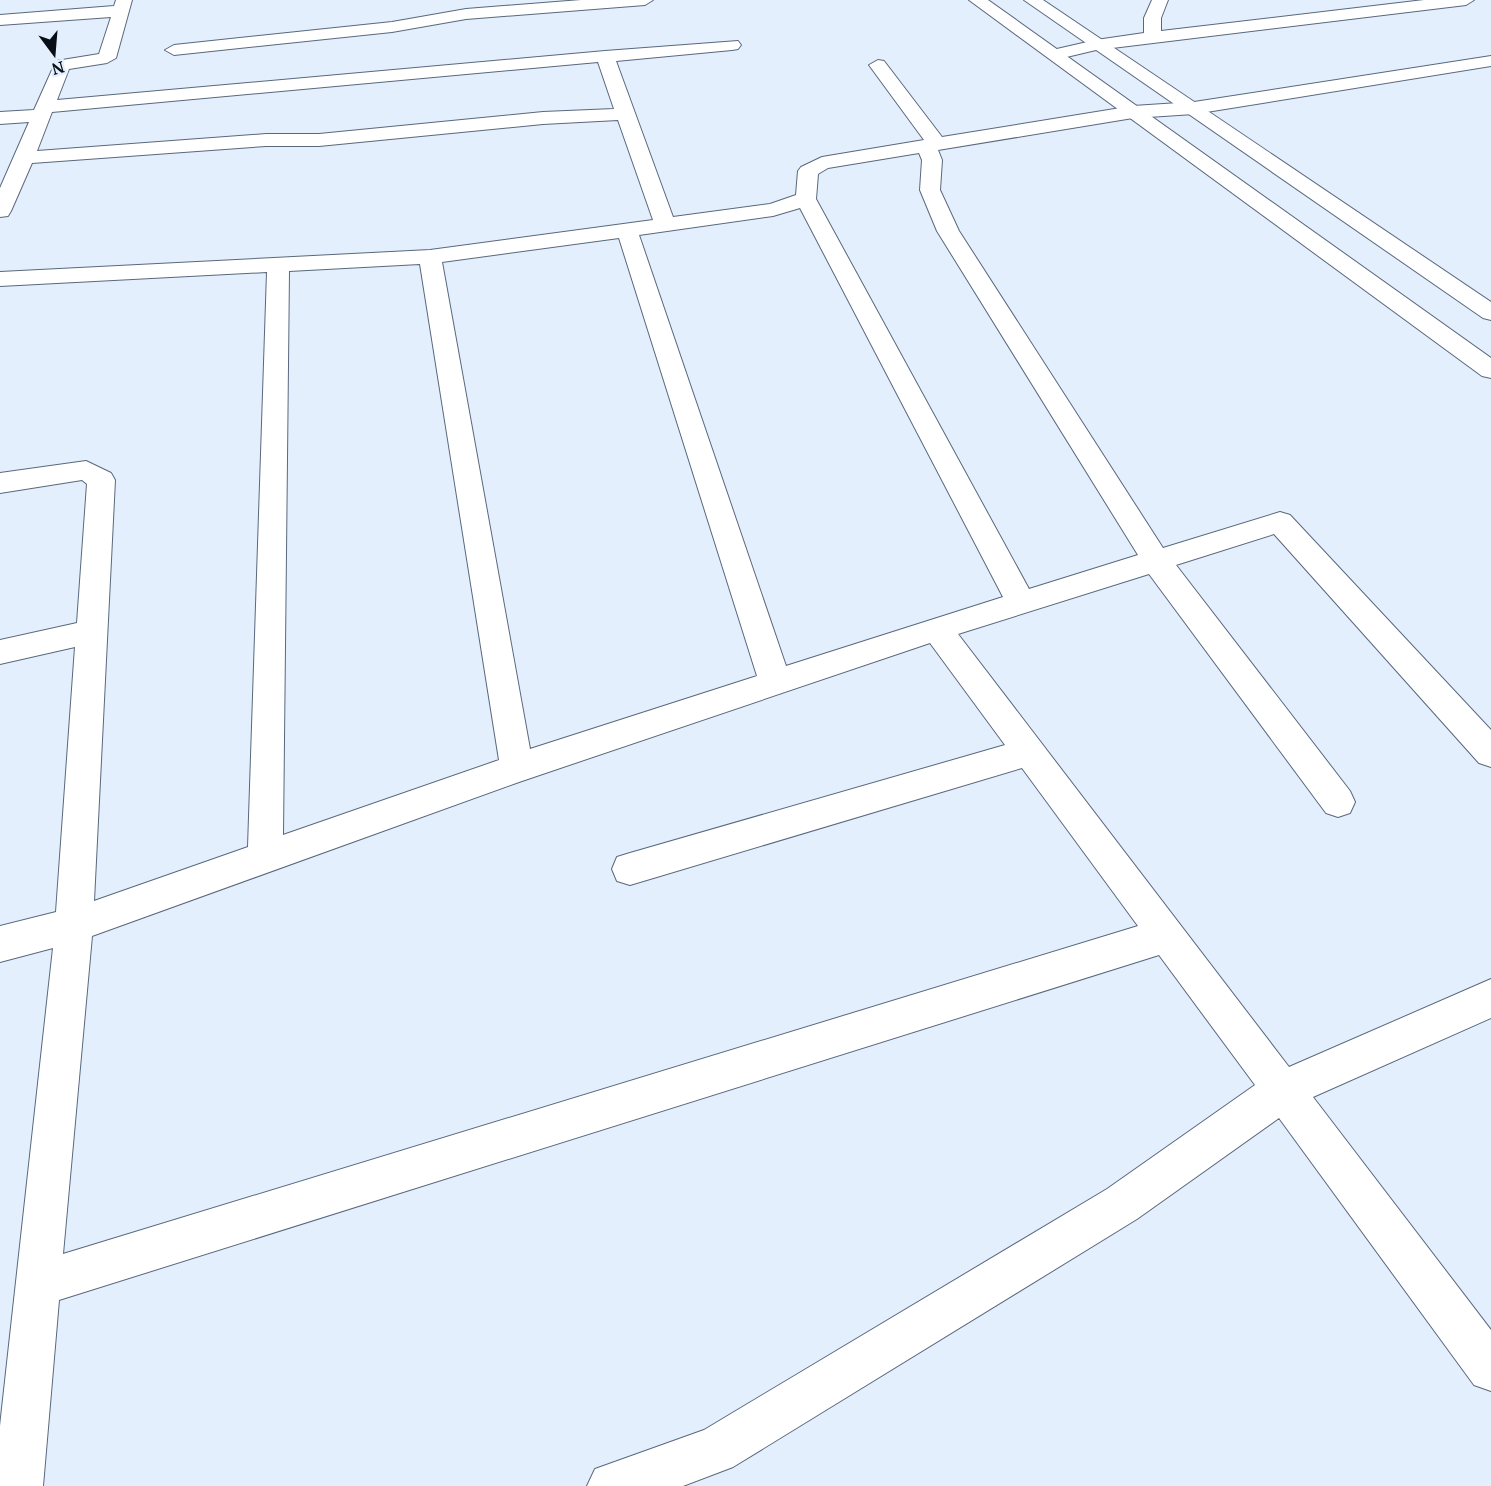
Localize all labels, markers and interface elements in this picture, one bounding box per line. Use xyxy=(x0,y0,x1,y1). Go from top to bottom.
north arrow xyxy=(24,24,84,84)
text: N xyxy=(49,56,67,81)

